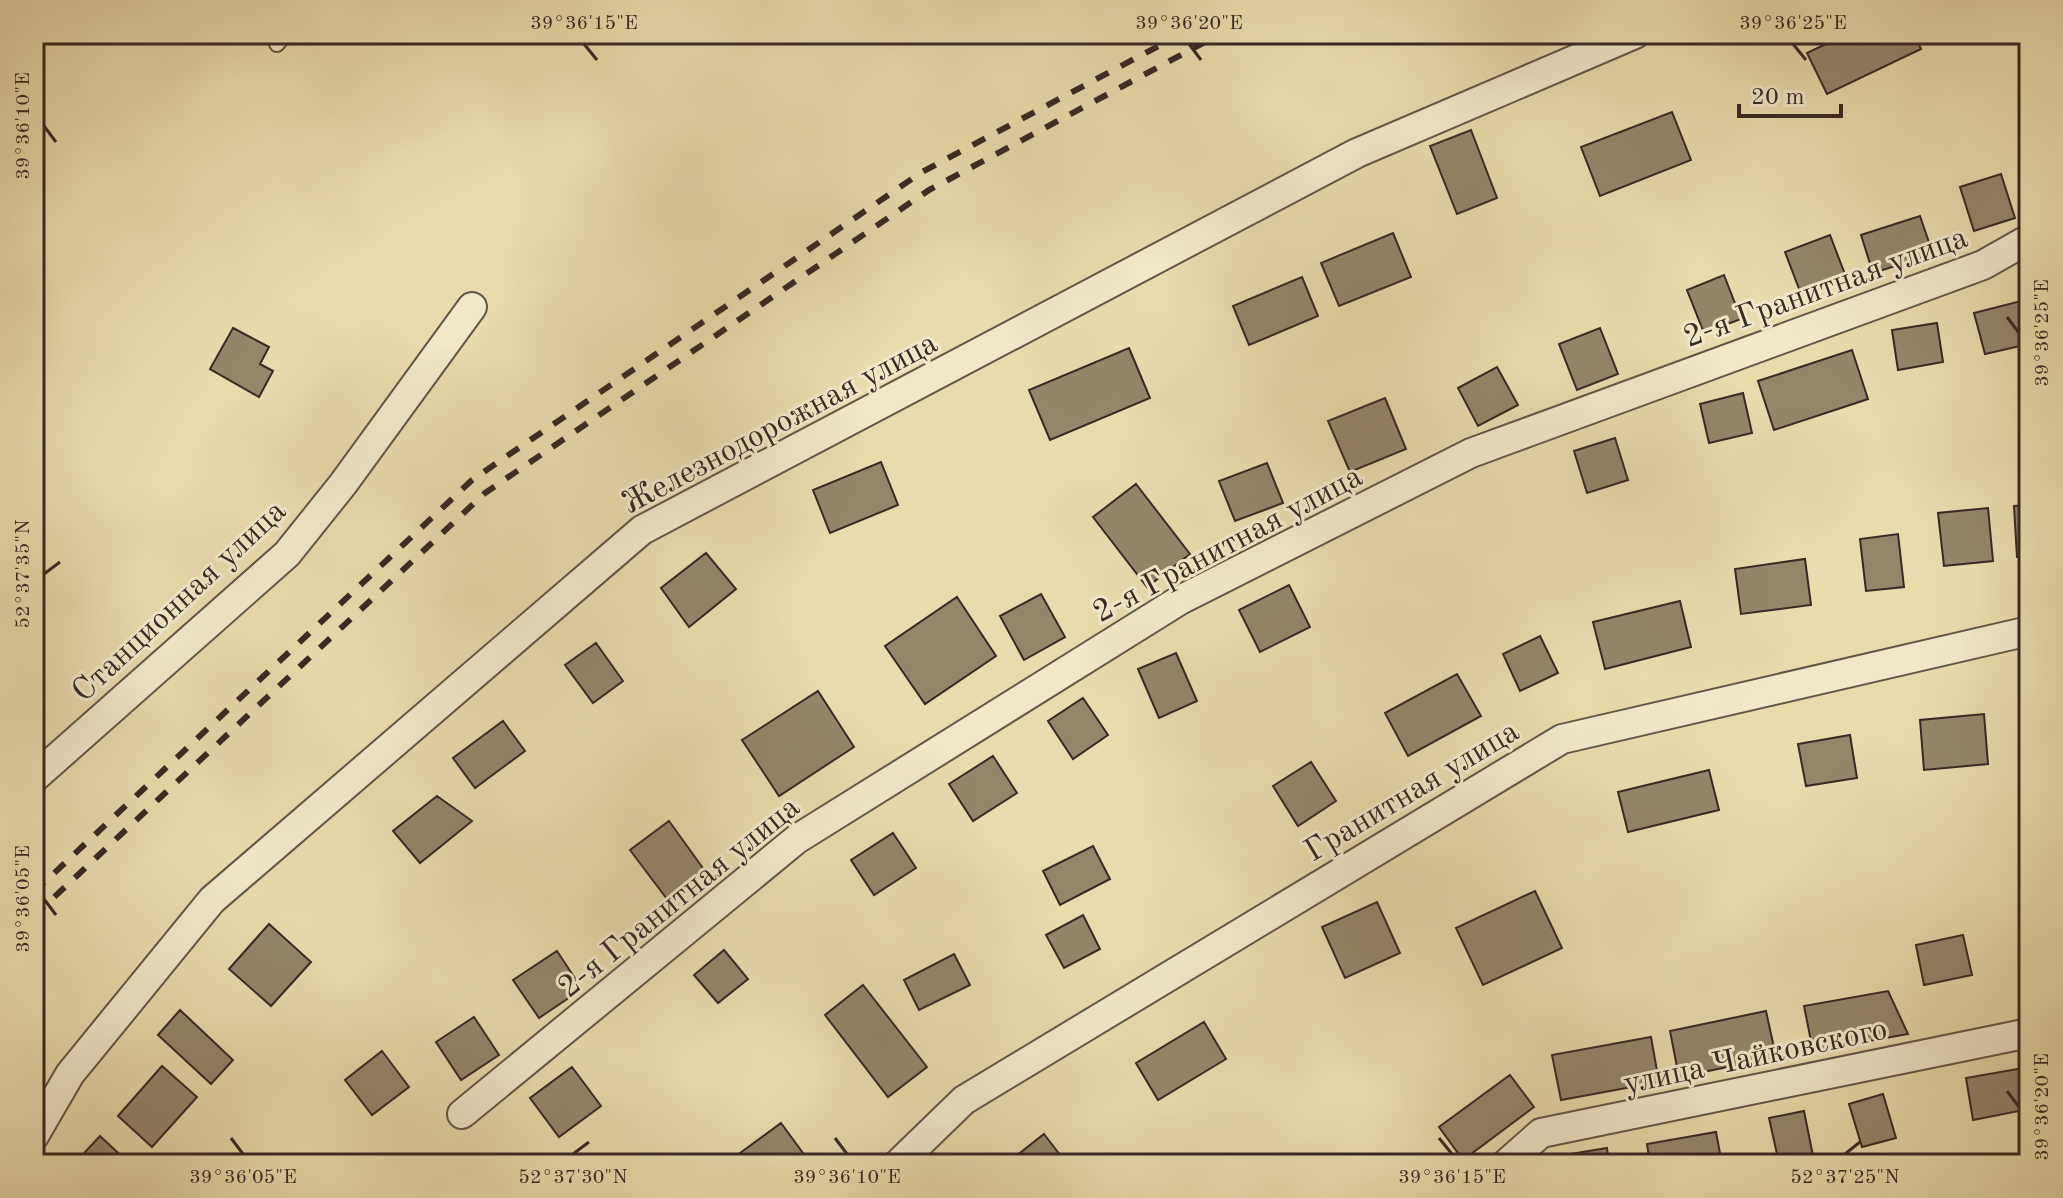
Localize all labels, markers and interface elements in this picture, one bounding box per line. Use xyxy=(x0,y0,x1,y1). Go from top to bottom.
text: 39°36'15"E xyxy=(530,14,638,34)
text: 39°36'20"E xyxy=(1135,14,1243,34)
text: 39°36'25"E xyxy=(1739,14,1847,34)
scale bar xyxy=(1739,68,1841,118)
text: 39°36'10"E xyxy=(14,72,34,180)
text: 20 m xyxy=(1751,86,1805,110)
street label: 2-я Гранитная улица xyxy=(1680,222,1973,355)
text: 39°36'25"E xyxy=(2033,279,2053,387)
street label: Железнодорожная улица xyxy=(617,328,943,521)
street label: 2-я Гранитная улица xyxy=(1089,461,1368,630)
street label: Станционная улица xyxy=(67,495,293,709)
text: 52°37'35"N xyxy=(14,519,34,629)
street label: Гранитная улица xyxy=(1300,716,1525,869)
street label: 2-я Гранитная улица xyxy=(553,791,807,1005)
text: 39°36'05"E xyxy=(14,845,34,953)
street label: улица Чайковского xyxy=(1621,1014,1890,1102)
text: 39°36'20"E xyxy=(2033,1053,2053,1161)
text: 39°36'05"E xyxy=(189,1168,297,1188)
text: 52°37'30"N xyxy=(518,1168,628,1188)
text: 39°36'10"E xyxy=(793,1168,901,1188)
text: 39°36'15"E xyxy=(1398,1168,1506,1188)
text: 52°37'25"N xyxy=(1790,1168,1900,1188)

